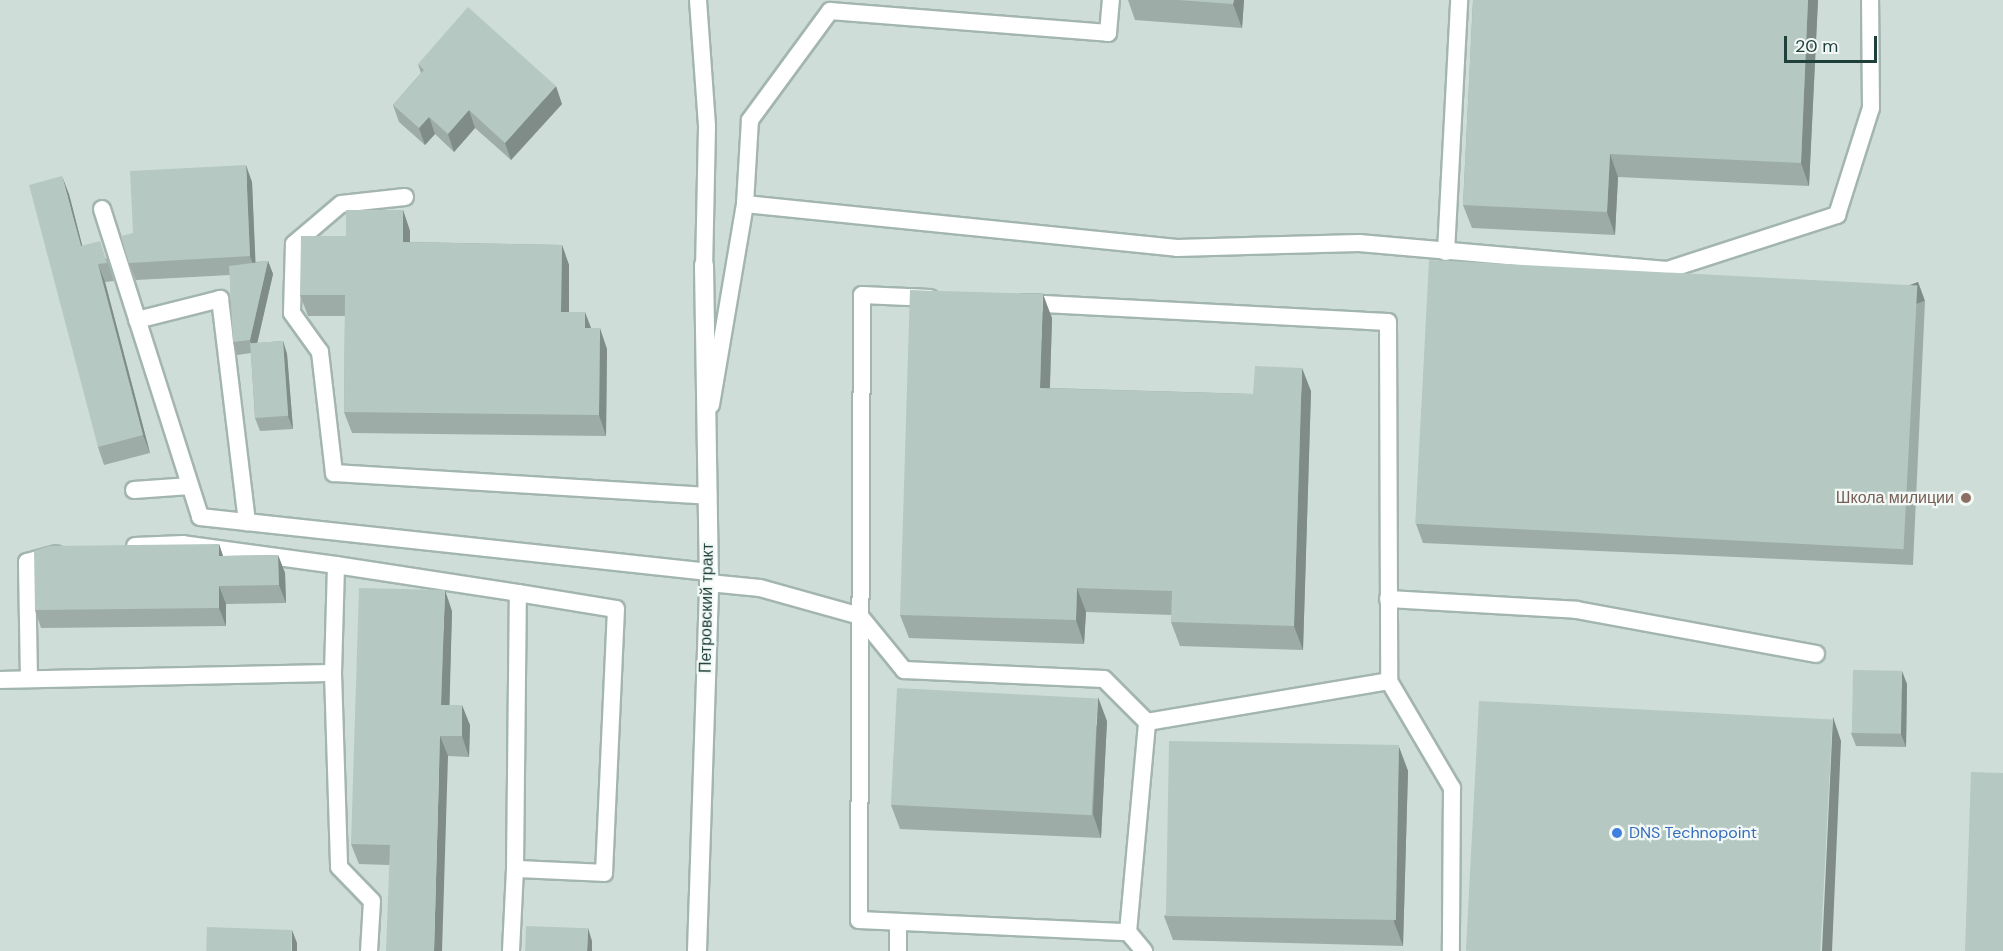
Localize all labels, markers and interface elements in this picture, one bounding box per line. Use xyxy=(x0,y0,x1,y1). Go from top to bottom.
scale bar xyxy=(1787,24,1880,62)
text: 20 m xyxy=(1795,34,1838,58)
place label: Школа милиции xyxy=(1836,488,1954,508)
marker: Школа милиции xyxy=(1959,491,1973,505)
street label: Петровский тракт xyxy=(696,543,718,673)
place label: DNS Technopoint xyxy=(1629,823,1757,843)
marker: DNS Technopoint xyxy=(1610,826,1624,840)

